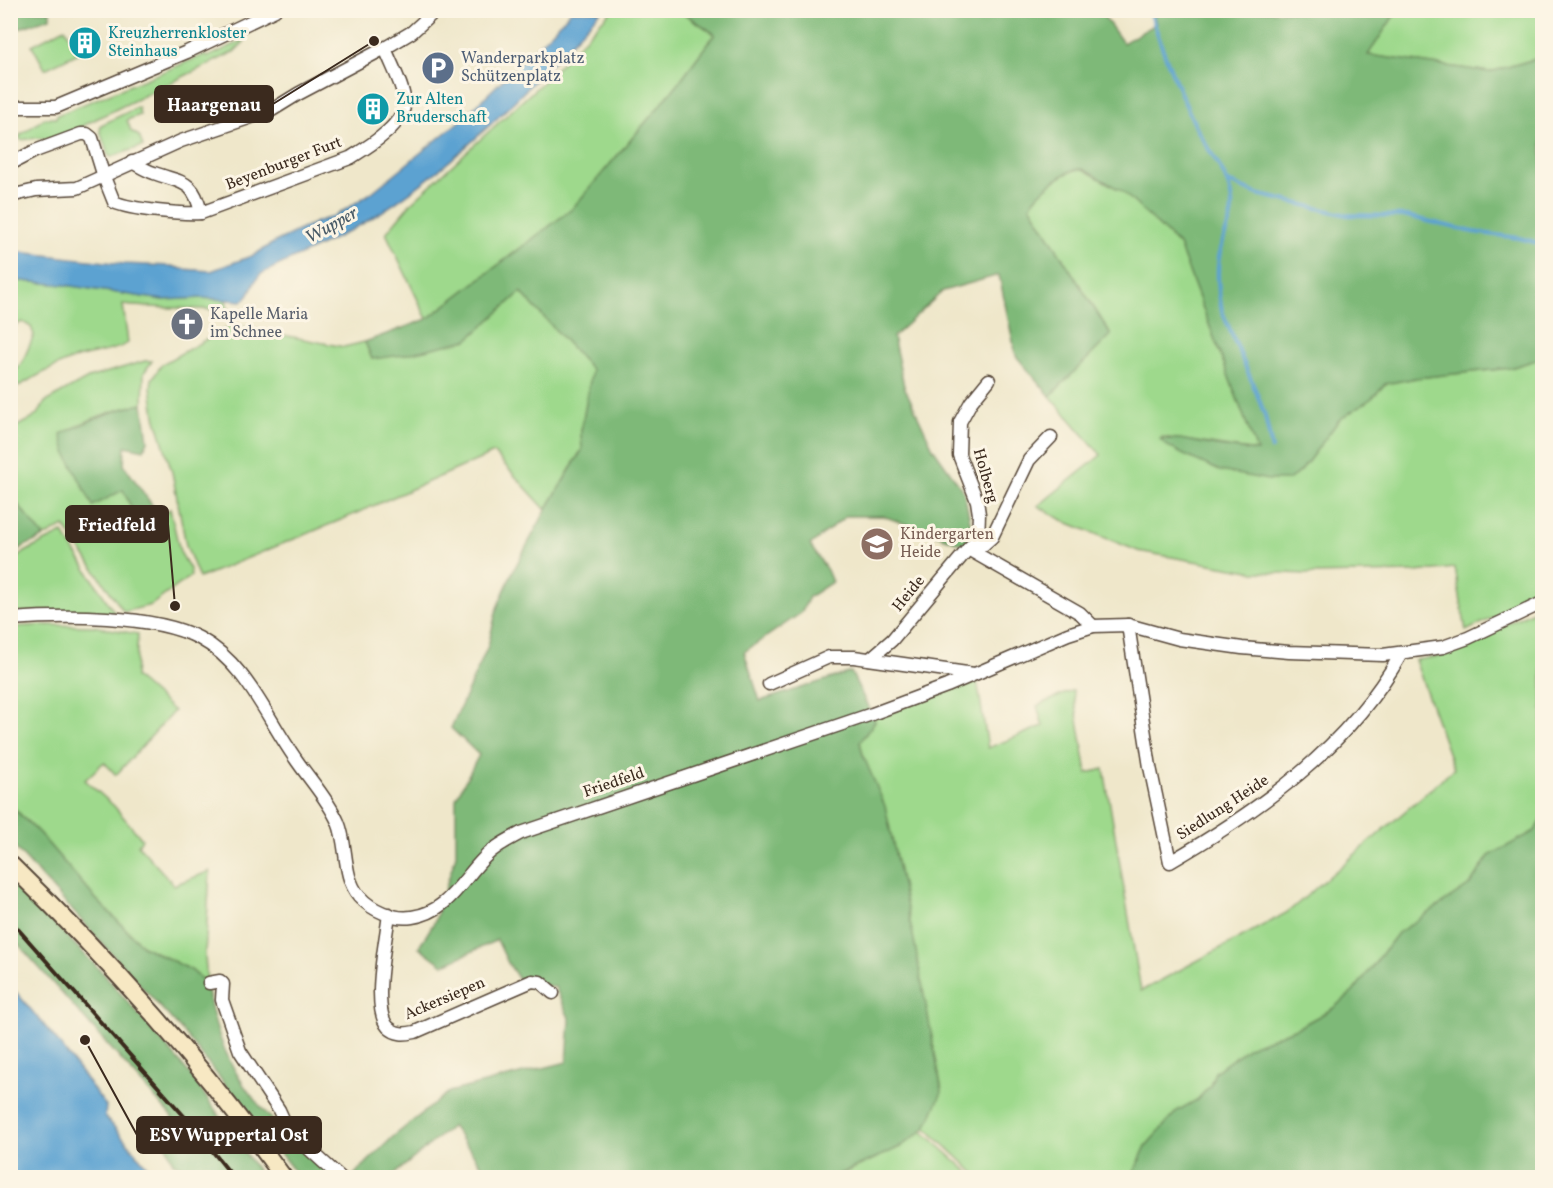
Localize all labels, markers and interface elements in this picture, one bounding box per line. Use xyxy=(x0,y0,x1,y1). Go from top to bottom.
place label: Kreuzherrenkloster Steinhaus xyxy=(108,23,247,63)
building icon: Kreuzherrenkloster Steinhaus xyxy=(67,25,103,61)
place label: Wanderparkplatz Schützenplatz xyxy=(461,48,584,88)
parking icon: Wanderparkplatz Schützenplatz xyxy=(420,50,456,86)
callout: Haargenau xyxy=(155,86,273,122)
place label: Zur Alten Bruderschaft xyxy=(396,89,487,129)
building icon: Zur Alten Bruderschaft xyxy=(355,91,391,127)
text: Haargenau xyxy=(167,94,261,119)
street label: Beyenburger Furt xyxy=(223,132,346,196)
water label: Wupper xyxy=(301,201,363,251)
place label: Kapelle Maria im Schnee xyxy=(210,304,308,344)
church icon: Kapelle Maria im Schnee xyxy=(169,306,205,342)
street label: Holberg xyxy=(967,446,1003,506)
callout: Friedfeld xyxy=(66,506,168,542)
text: Friedfeld xyxy=(78,514,156,539)
place label: Kindergarten Heide xyxy=(900,524,994,564)
school or university icon: Kindergarten Heide xyxy=(859,526,895,562)
street label: Heide xyxy=(888,571,930,617)
street label: Friedfeld xyxy=(580,762,648,804)
street label: Siedlung Heide xyxy=(1173,770,1273,846)
street label: Ackersiepen xyxy=(401,972,489,1026)
callout: ESV Wuppertal Ost xyxy=(137,1117,321,1153)
text: ESV Wuppertal Ost xyxy=(149,1124,309,1149)

